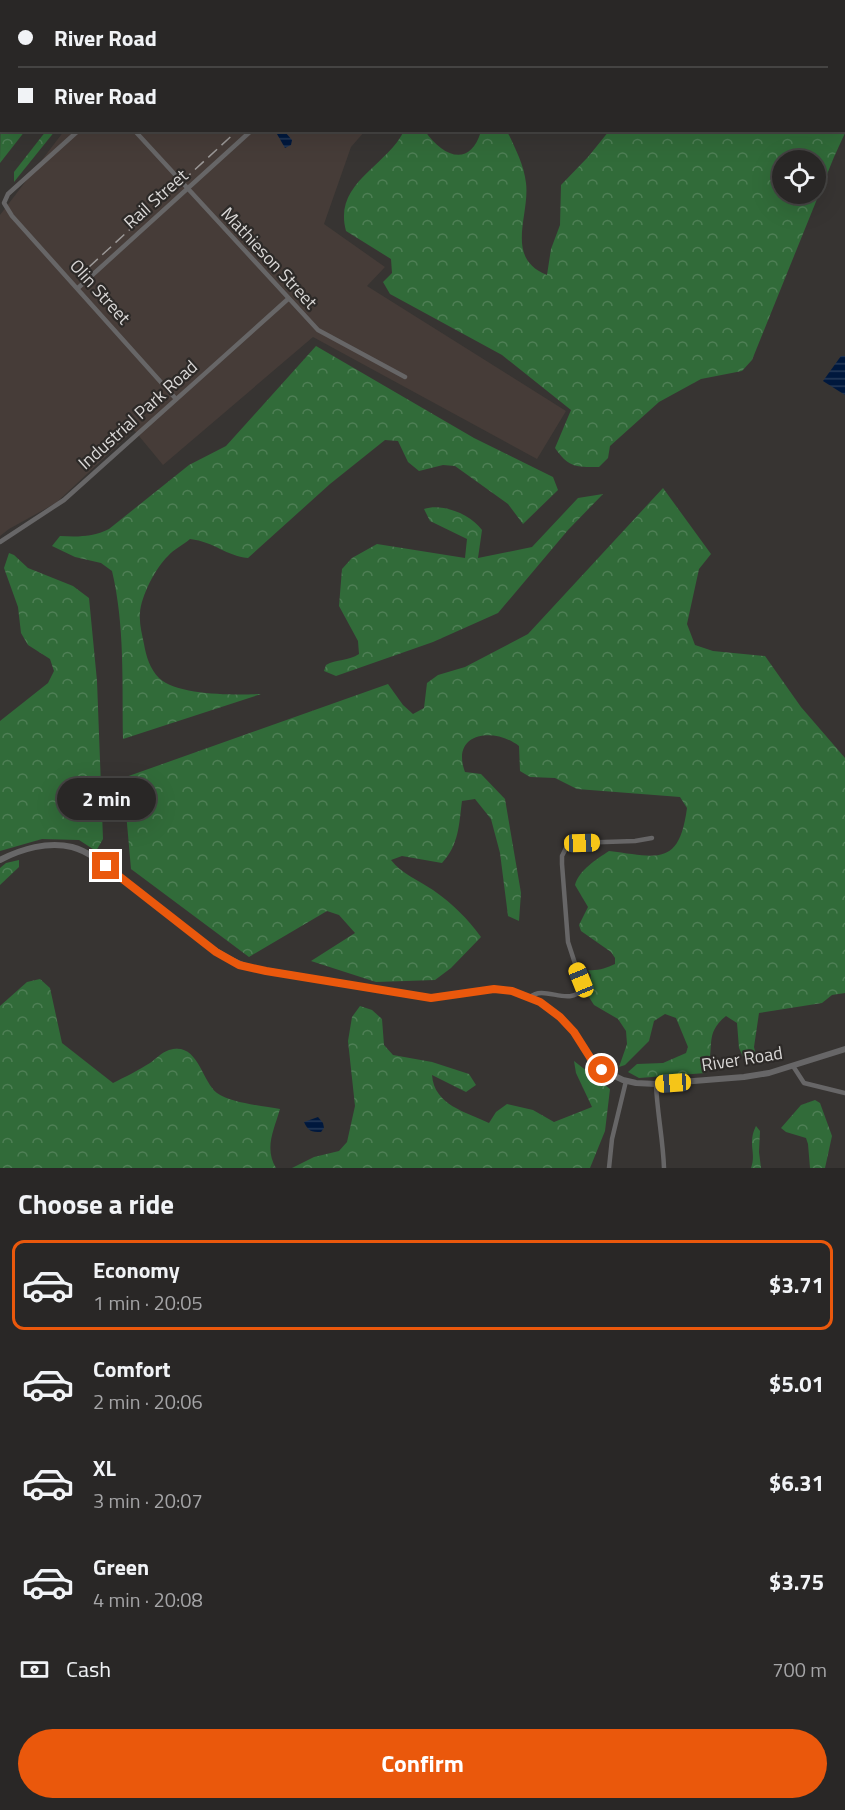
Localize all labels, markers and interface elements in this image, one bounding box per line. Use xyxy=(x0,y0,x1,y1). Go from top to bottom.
text: River Road xyxy=(54,21,157,55)
text: River Road xyxy=(54,79,157,113)
map controls xyxy=(772,150,826,204)
button: locate xyxy=(772,150,826,204)
street label: Rail Street xyxy=(117,162,194,235)
street label: Mathieson Street xyxy=(215,201,324,315)
street label: Olin Street xyxy=(64,253,138,331)
street label: Industrial Park Road xyxy=(72,354,203,476)
callout: 2 min xyxy=(57,779,156,821)
text: 2 min xyxy=(82,783,131,814)
car xyxy=(564,833,600,853)
route end xyxy=(92,852,119,879)
car xyxy=(566,960,596,1000)
street label: River Road xyxy=(699,1039,784,1078)
route start xyxy=(588,1056,615,1083)
car xyxy=(654,1073,692,1093)
text: Choose a ride xyxy=(18,1183,174,1224)
text: Economy xyxy=(93,1253,180,1287)
icon: car xyxy=(21,1258,75,1312)
text: $3.71 xyxy=(769,1268,824,1302)
text: 1 min · 20:05 xyxy=(93,1287,203,1318)
text: Comfort xyxy=(93,1352,171,1386)
icon: car xyxy=(21,1357,75,1411)
text: $5.01 xyxy=(769,1367,824,1401)
text: 2 min · 20:06 xyxy=(93,1386,203,1417)
text: XL xyxy=(93,1451,116,1485)
icon: car xyxy=(21,1456,75,1510)
text: $6.31 xyxy=(769,1466,824,1500)
text: 3 min · 20:07 xyxy=(93,1485,203,1516)
text: Green xyxy=(93,1550,149,1584)
icon: car xyxy=(21,1555,75,1609)
text: $3.75 xyxy=(769,1565,824,1599)
text: 4 min · 20:08 xyxy=(93,1584,203,1615)
text: Cash xyxy=(66,1652,111,1686)
icon: cash xyxy=(18,1653,51,1686)
text: 700 m xyxy=(772,1654,827,1685)
button: Confirm xyxy=(18,1729,827,1798)

